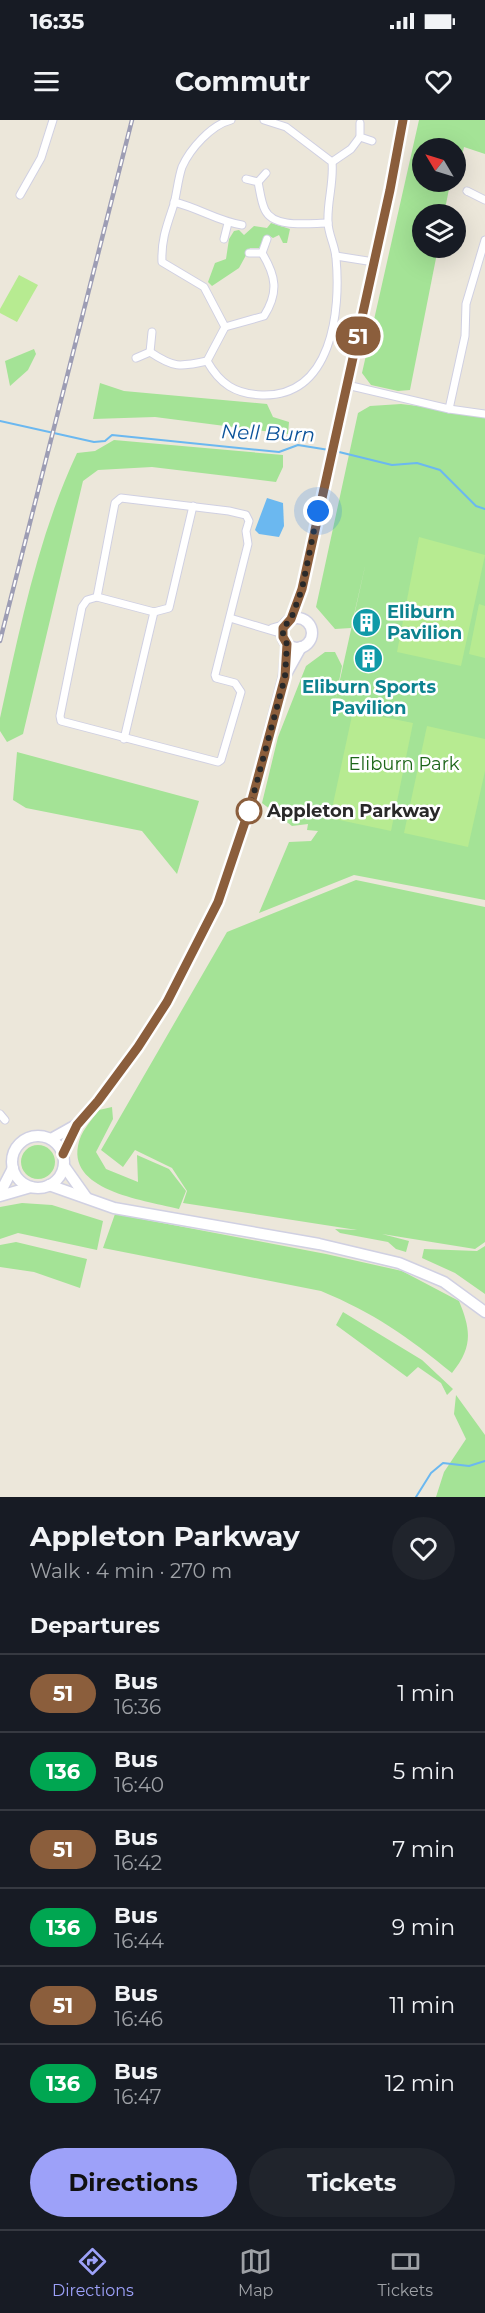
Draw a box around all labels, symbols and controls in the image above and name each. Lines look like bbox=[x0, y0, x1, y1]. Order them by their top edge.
text: 16:35 bbox=[30, 8, 84, 35]
icon: menu bbox=[30, 65, 63, 98]
text: Commutr bbox=[175, 65, 310, 98]
icon: heart bbox=[422, 65, 455, 98]
north arrow bbox=[412, 138, 466, 192]
map controls bbox=[412, 138, 466, 258]
button: layers bbox=[412, 204, 466, 258]
line badge: 51 bbox=[331, 316, 385, 356]
text: 51 bbox=[348, 324, 368, 349]
water label: Nell Burn bbox=[220, 419, 316, 447]
your location bbox=[303, 496, 333, 526]
place label: Eliburn Pavilion bbox=[387, 601, 462, 644]
building icon: Eliburn Pavilion bbox=[350, 606, 382, 638]
building icon: Eliburn Sports Pavilion bbox=[353, 642, 385, 674]
place label: Eliburn Sports Pavilion bbox=[302, 676, 436, 719]
park label: Eliburn Park bbox=[348, 753, 460, 775]
marker: Appleton Parkway bbox=[236, 798, 262, 824]
place label: Appleton Parkway bbox=[266, 800, 441, 822]
button: heart bbox=[392, 1517, 455, 1580]
text: Appleton Parkway bbox=[30, 1519, 300, 1553]
text: Walk · 4 min · 270 m bbox=[30, 1559, 232, 1583]
text: Departures bbox=[30, 1612, 160, 1639]
text: Bus bbox=[114, 1668, 158, 1695]
text: 1 min bbox=[397, 1680, 455, 1707]
text: 51 bbox=[53, 1681, 73, 1706]
text: 16:36 bbox=[114, 1695, 161, 1719]
text: Bus bbox=[114, 1746, 158, 1773]
text: 5 min bbox=[393, 1758, 455, 1785]
text: 136 bbox=[46, 1759, 80, 1784]
text: 16:40 bbox=[114, 1773, 164, 1797]
text: Bus bbox=[114, 1824, 158, 1851]
text: 7 min bbox=[392, 1836, 455, 1863]
text: 51 bbox=[53, 1837, 73, 1862]
text: 16:42 bbox=[114, 1851, 162, 1875]
text: Bus bbox=[114, 1902, 158, 1929]
text: 9 min bbox=[392, 1914, 455, 1941]
text: 136 bbox=[46, 1915, 80, 1940]
text: 16:44 bbox=[114, 1929, 164, 1953]
text: Bus bbox=[114, 1980, 158, 2007]
text: 11 min bbox=[389, 1992, 455, 2019]
text: 51 bbox=[53, 1993, 73, 2018]
text: 16:46 bbox=[114, 2007, 163, 2031]
text: Bus bbox=[114, 2058, 158, 2085]
text: 12 min bbox=[385, 2070, 455, 2097]
text: 136 bbox=[46, 2071, 80, 2096]
text: 16:47 bbox=[114, 2085, 162, 2109]
button: Directions bbox=[30, 2148, 237, 2217]
button: Tickets bbox=[249, 2148, 455, 2217]
tab: Directions bbox=[52, 2245, 134, 2300]
tab: Map bbox=[238, 2245, 273, 2300]
tab: Tickets bbox=[377, 2245, 433, 2300]

